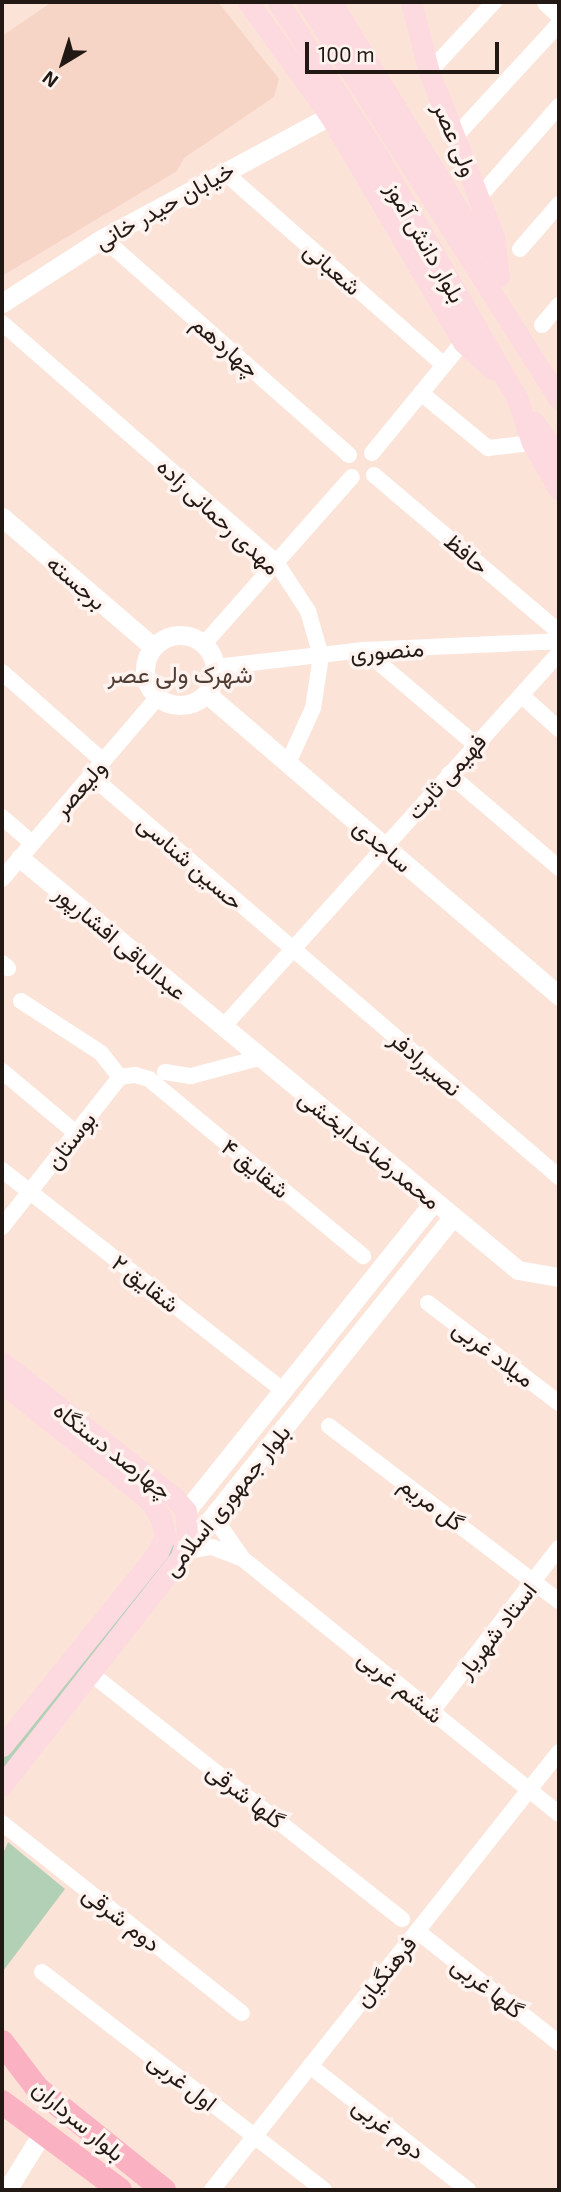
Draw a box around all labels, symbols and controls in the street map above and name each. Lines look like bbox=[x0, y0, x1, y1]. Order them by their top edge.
north arrow bbox=[28, 28, 98, 98]
scale bar bbox=[309, 28, 503, 72]
text: 100 m bbox=[318, 41, 375, 66]
text: N bbox=[37, 67, 62, 93]
street label: ولی عصر bbox=[428, 98, 484, 180]
street label: خیابان حیدر خانی bbox=[89, 155, 239, 255]
street label: بلوار دانش آموز bbox=[380, 177, 472, 307]
street label: شعبانی bbox=[299, 236, 367, 300]
street label: چهاردهم bbox=[187, 309, 265, 383]
street label: مهدی رحمانی زاده bbox=[152, 452, 286, 580]
street label: حافظ bbox=[439, 527, 495, 579]
street label: برجسته bbox=[42, 549, 112, 615]
street label: منصوری bbox=[349, 634, 425, 666]
district label: شهرک ولی عصر bbox=[107, 660, 253, 688]
street label: فهیمی ثابت bbox=[400, 727, 492, 825]
street label: ولیعصر bbox=[47, 754, 111, 822]
street label: حسین شناسی bbox=[133, 809, 249, 915]
street label: ساجدی bbox=[348, 812, 418, 878]
street label: عبدالباقی افشارپور bbox=[49, 879, 193, 1005]
street label: نصیررادفر bbox=[384, 1024, 468, 1102]
street label: محمدرضاخدابخشی bbox=[294, 1083, 446, 1215]
street label: بوستان bbox=[39, 1106, 101, 1174]
street label: شقایق ۴ bbox=[217, 1132, 295, 1204]
street label: شقایق ۲ bbox=[107, 1248, 185, 1318]
street label: میلاد غربی bbox=[448, 1313, 540, 1393]
street label: چهارصد دستگاه bbox=[49, 1395, 177, 1505]
street label: بلوار جمهوری اسلامی bbox=[156, 1419, 296, 1581]
street label: گل مریم bbox=[394, 1470, 470, 1536]
street label: استاد شهریار bbox=[450, 1577, 542, 1683]
street label: ششم غربی bbox=[353, 1643, 449, 1729]
street label: گلها شرقی bbox=[202, 1756, 290, 1834]
street label: دوم شرقی bbox=[78, 1879, 166, 1957]
street label: فرهنگیان bbox=[348, 1930, 422, 2012]
street label: گلها غربی bbox=[446, 1950, 530, 2024]
street label: اول غربی bbox=[143, 2046, 223, 2116]
street label: بلوار سرداران bbox=[27, 2074, 131, 2166]
street label: دوم غربی bbox=[347, 2091, 431, 2165]

